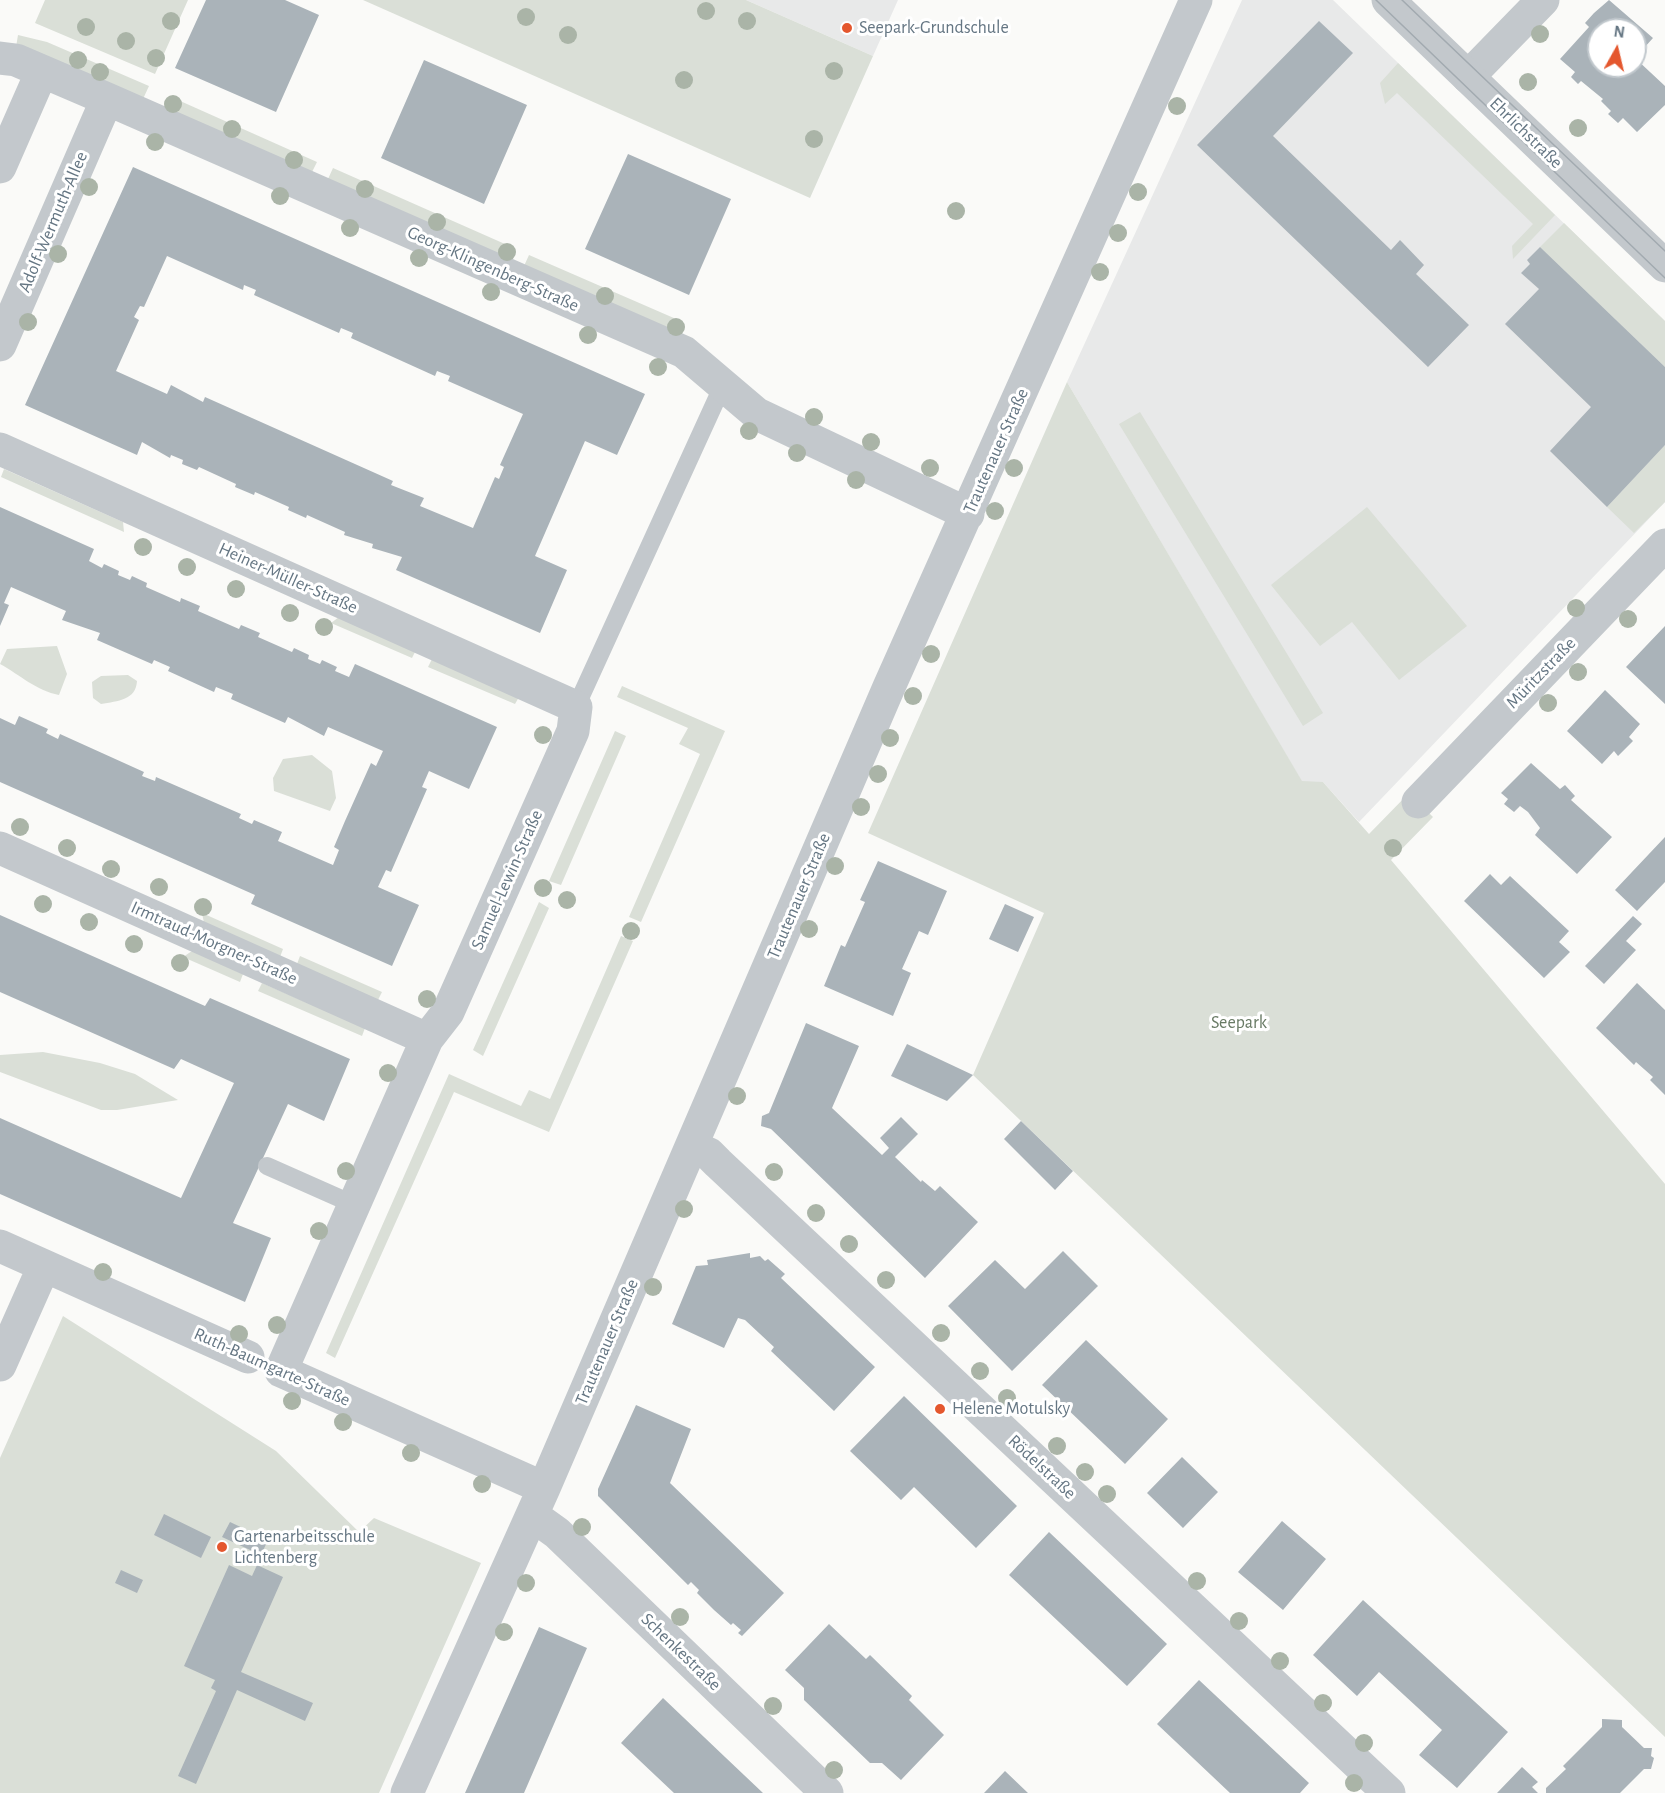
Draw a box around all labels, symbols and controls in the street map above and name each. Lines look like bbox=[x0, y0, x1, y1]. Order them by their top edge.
place label: Seepark-Grundschule bbox=[859, 17, 1009, 39]
north arrow bbox=[1587, 18, 1647, 78]
marker: Seepark-Grundschule bbox=[840, 21, 854, 35]
text: N bbox=[1613, 23, 1626, 41]
street label: Ehrlichstraße bbox=[1485, 93, 1567, 173]
street label: Adolf-Wermuth-Allee bbox=[14, 148, 92, 296]
street label: Georg-Klingenberg-Straße bbox=[404, 221, 582, 317]
street label: Trautenauer Straße bbox=[959, 385, 1033, 517]
street label: Heiner-Müller-Straße bbox=[215, 538, 361, 618]
street label: Müritzstraße bbox=[1502, 633, 1580, 713]
street label: Samuel-Lewin-Straße bbox=[466, 807, 548, 953]
street label: Trautenauer Straße bbox=[763, 830, 835, 962]
street label: Irmtraud-Morgner-Straße bbox=[127, 897, 301, 989]
park label: Seepark bbox=[1211, 1012, 1267, 1034]
street label: Trautenauer Straße bbox=[571, 1276, 643, 1408]
street label: Ruth-Baumgarte-Straße bbox=[191, 1323, 353, 1411]
place label: Helene Motulsky bbox=[952, 1398, 1070, 1420]
marker: Helene Motulsky bbox=[933, 1402, 947, 1416]
street label: Rödelstraße bbox=[1004, 1430, 1080, 1504]
place label: Gartenarbeitsschule Lichtenberg bbox=[234, 1526, 375, 1568]
marker: Gartenarbeitsschule Lichtenberg bbox=[215, 1540, 229, 1554]
street label: Schenkestraße bbox=[637, 1609, 725, 1695]

